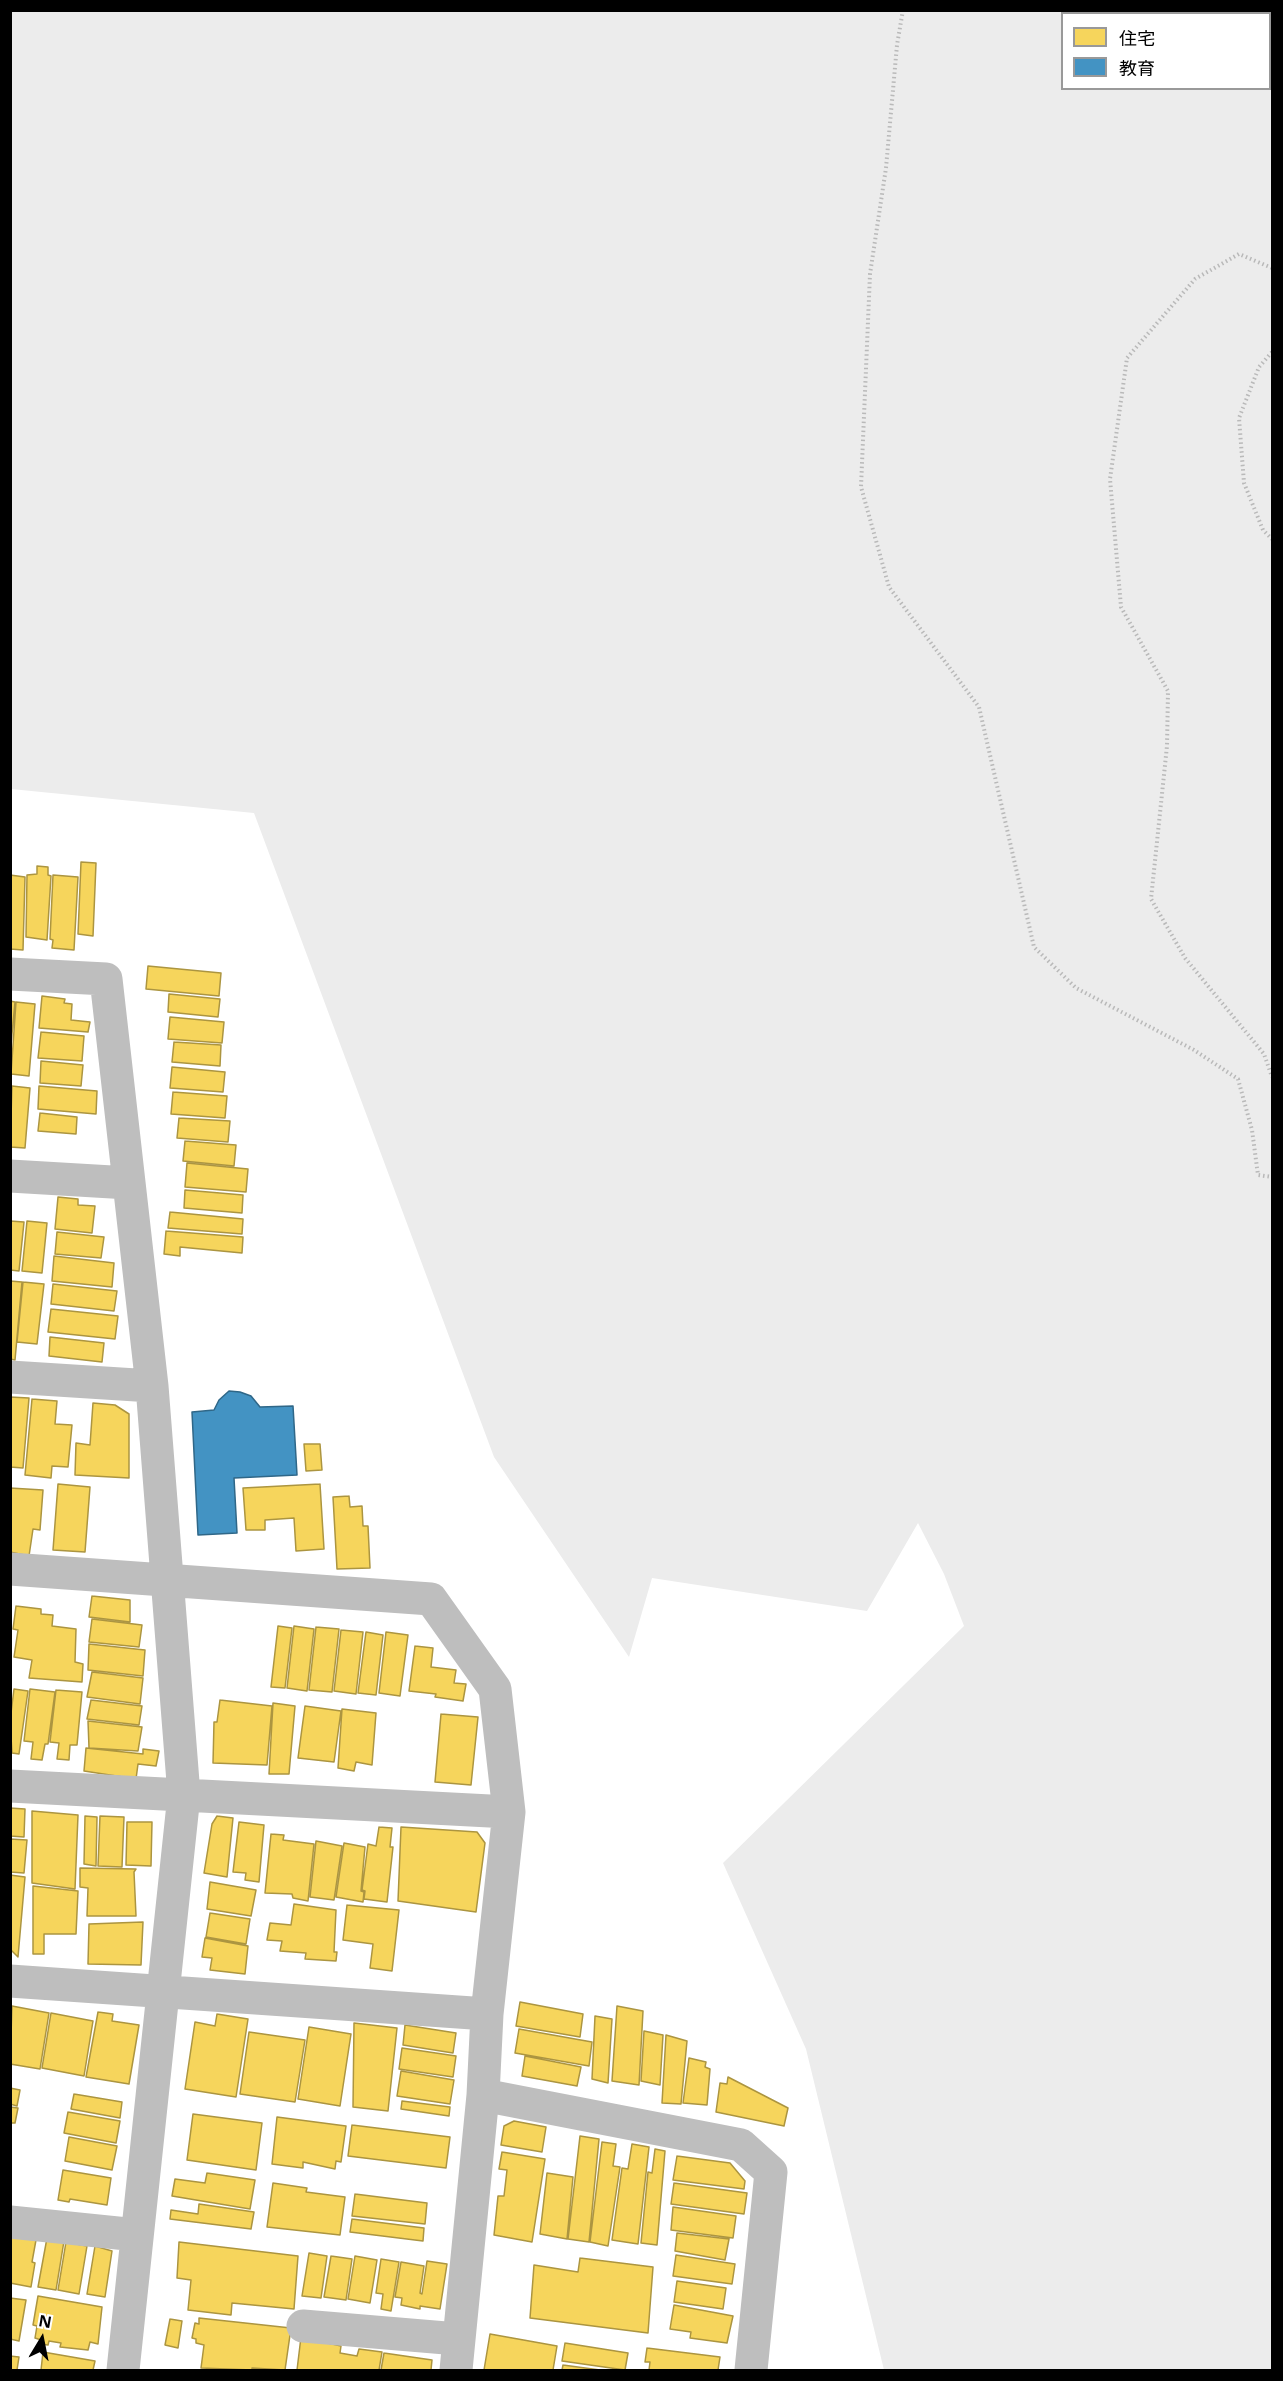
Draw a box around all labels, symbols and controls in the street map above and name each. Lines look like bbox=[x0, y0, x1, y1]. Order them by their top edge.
legend bbox=[1061, 12, 1271, 90]
text: 住宅 bbox=[1119, 26, 1155, 50]
text: 教育 bbox=[1119, 56, 1155, 80]
north arrow bbox=[12, 2309, 72, 2369]
text: N bbox=[37, 2309, 53, 2333]

